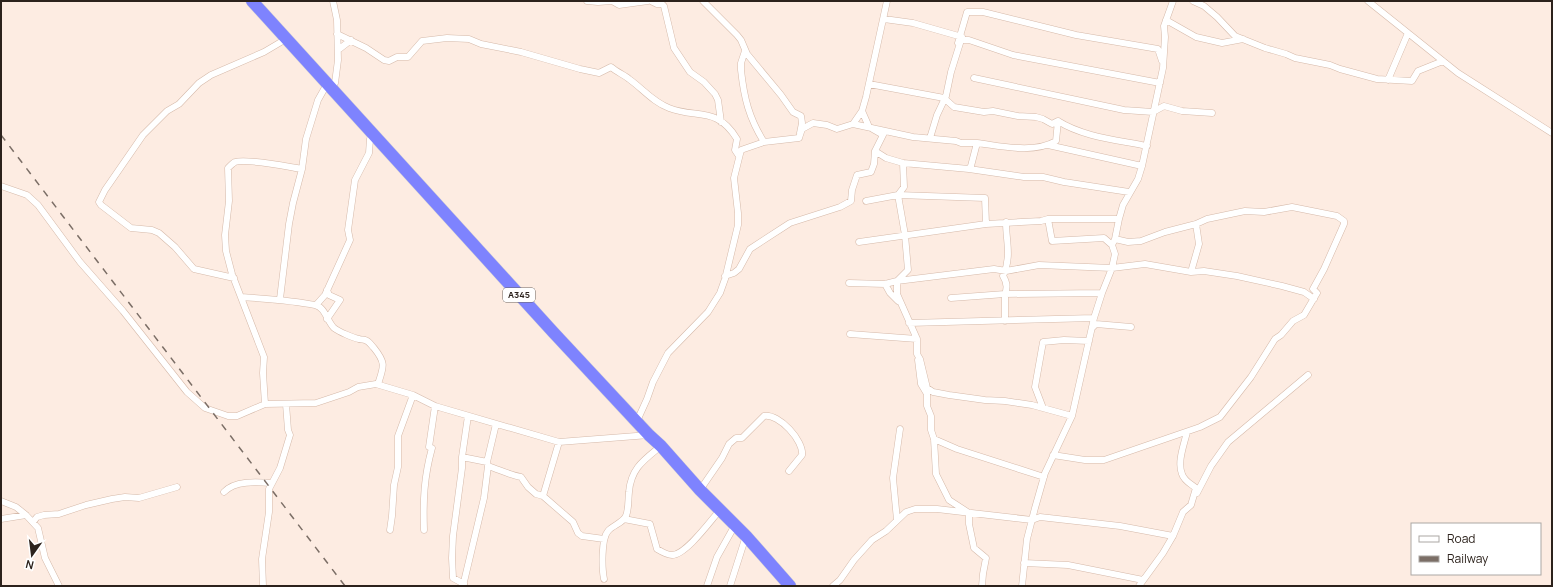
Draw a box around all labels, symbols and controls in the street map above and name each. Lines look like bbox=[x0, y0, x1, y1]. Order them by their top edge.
road number: A345 bbox=[503, 288, 535, 302]
legend bbox=[1411, 523, 1541, 575]
text: Road bbox=[1447, 530, 1475, 547]
north arrow bbox=[12, 535, 52, 575]
text: Railway bbox=[1447, 550, 1489, 567]
text: N bbox=[24, 557, 35, 573]

